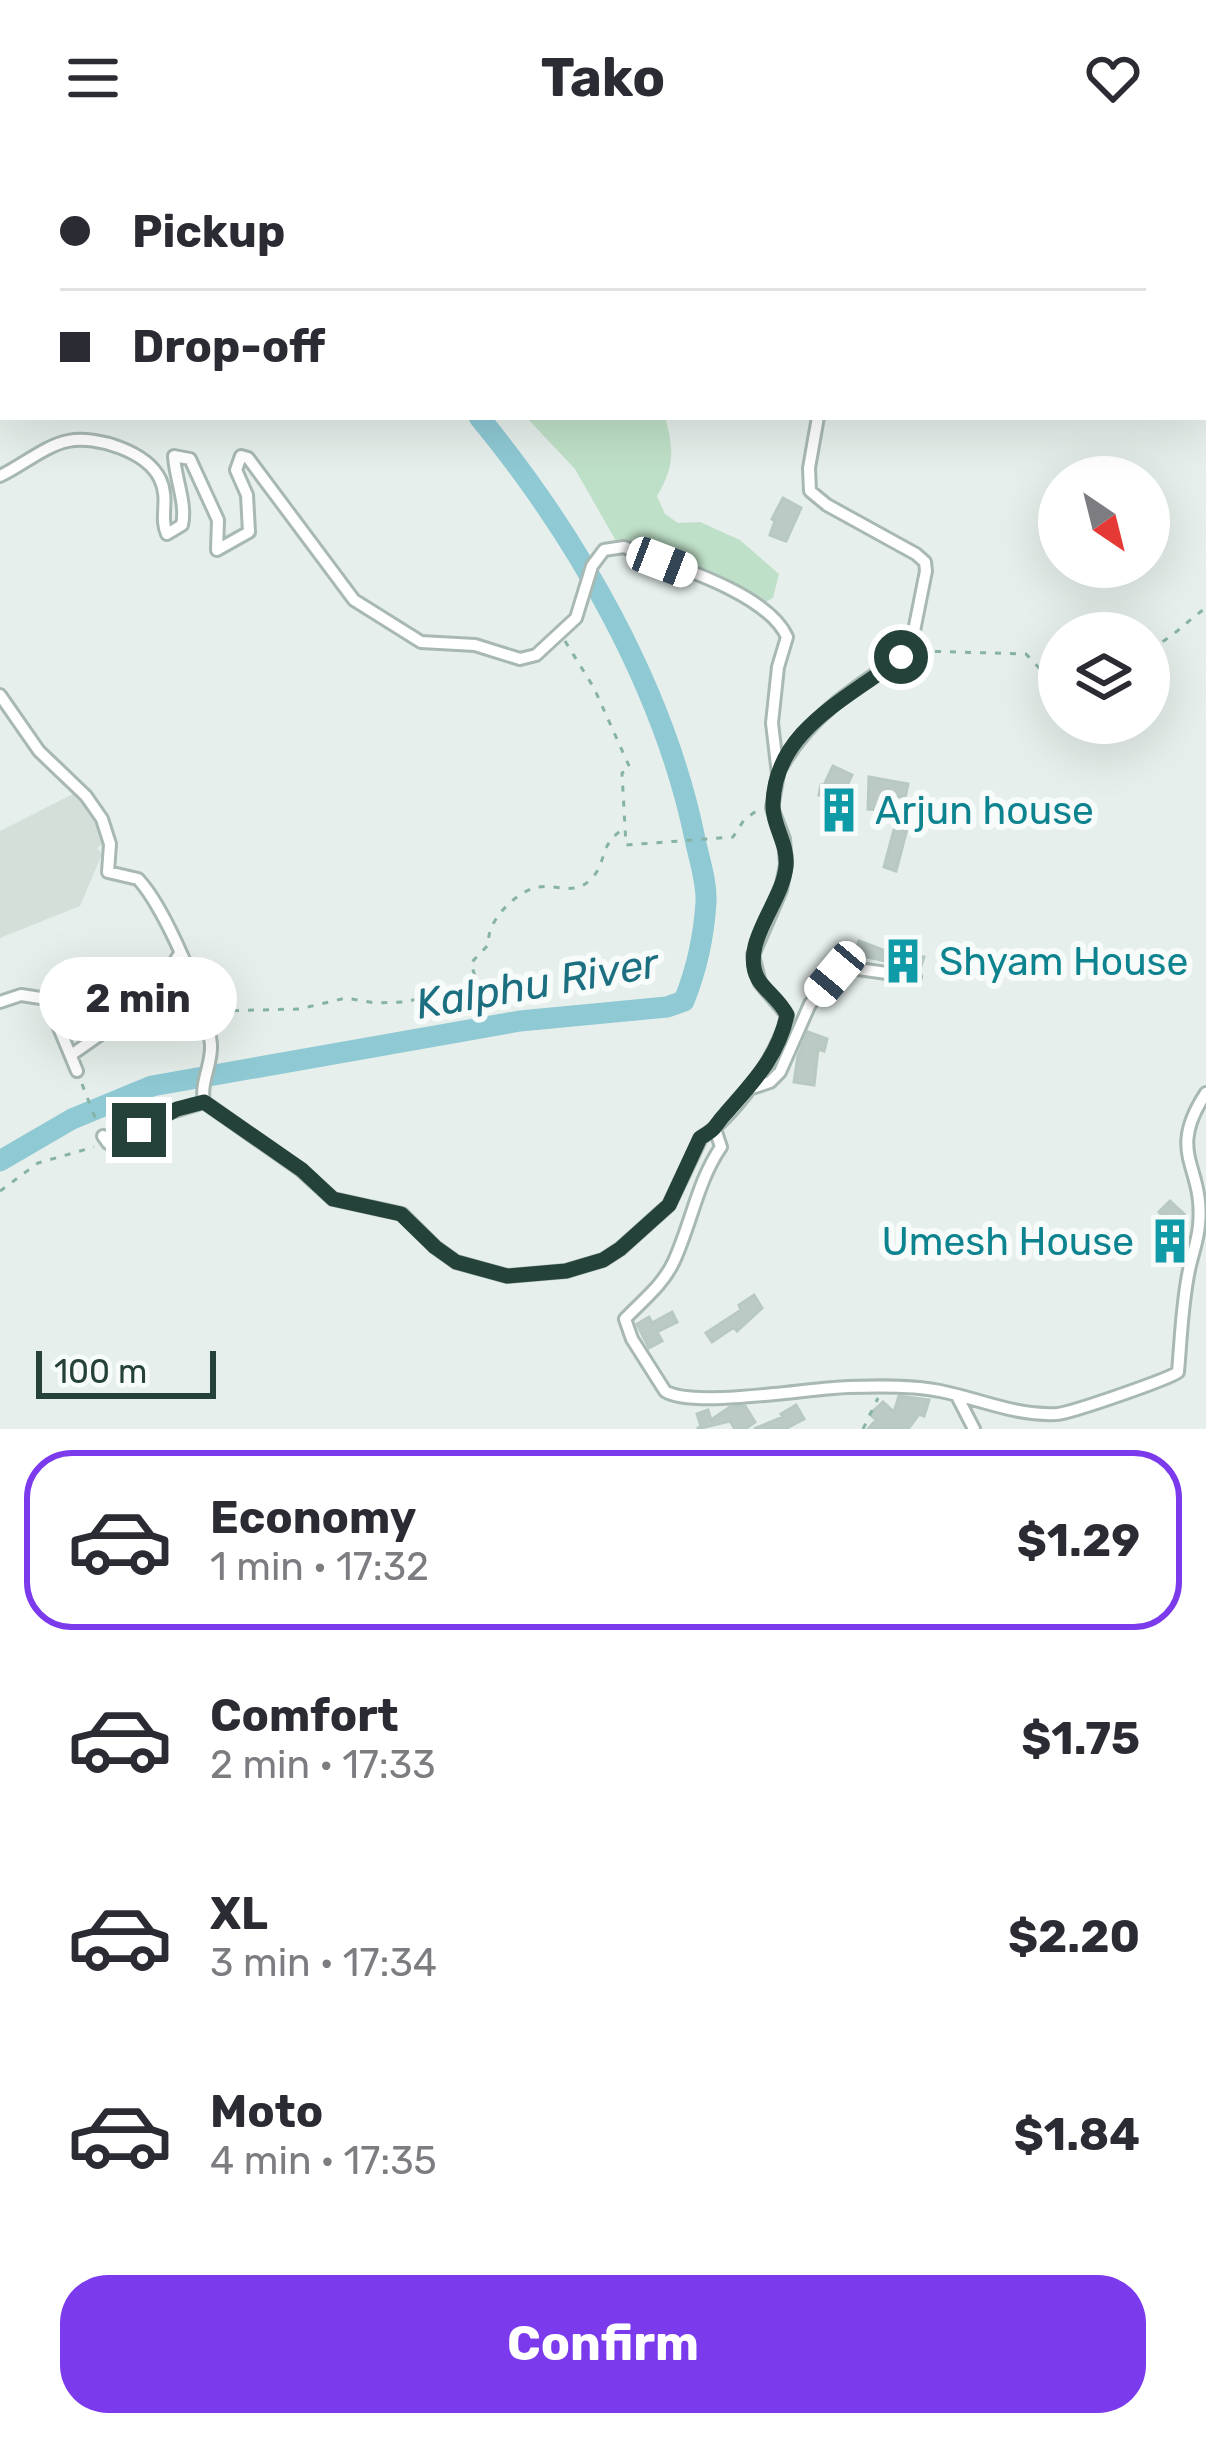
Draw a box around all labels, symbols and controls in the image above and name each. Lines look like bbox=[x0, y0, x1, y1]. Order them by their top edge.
icon: menu bbox=[60, 45, 126, 111]
icon: heart bbox=[1080, 45, 1146, 111]
text: Tako bbox=[541, 46, 665, 110]
text: Pickup bbox=[132, 205, 285, 258]
text: Drop-off bbox=[132, 320, 325, 373]
north arrow bbox=[1038, 456, 1170, 588]
map controls bbox=[1038, 456, 1170, 744]
car bbox=[622, 532, 702, 592]
button: layers bbox=[1038, 612, 1170, 744]
route start bbox=[874, 630, 928, 684]
building icon: Arjun house bbox=[814, 785, 864, 835]
place label: Arjun house bbox=[875, 788, 1094, 834]
car bbox=[798, 935, 872, 1013]
building icon: Shyam House bbox=[878, 936, 928, 986]
water label: Kalphu River bbox=[412, 938, 664, 1030]
place label: Shyam House bbox=[939, 939, 1188, 985]
callout: 2 min bbox=[40, 956, 238, 1040]
text: 2 min bbox=[85, 976, 191, 1022]
route end bbox=[112, 1103, 166, 1157]
building icon: Umesh House bbox=[1145, 1216, 1195, 1266]
place label: Umesh House bbox=[882, 1219, 1134, 1265]
scale bar bbox=[36, 1345, 216, 1398]
text: 100 m bbox=[54, 1352, 147, 1391]
icon: car bbox=[66, 1486, 174, 1594]
text: Economy bbox=[210, 1491, 416, 1544]
text: $1.29 bbox=[1017, 1514, 1140, 1567]
text: 1 min · 17:32 bbox=[210, 1544, 429, 1590]
icon: car bbox=[66, 1684, 174, 1792]
text: Comfort bbox=[210, 1689, 399, 1742]
text: $1.75 bbox=[1021, 1712, 1140, 1765]
text: 2 min · 17:33 bbox=[210, 1742, 436, 1788]
icon: car bbox=[66, 1882, 174, 1990]
text: XL bbox=[210, 1887, 268, 1940]
text: $2.20 bbox=[1008, 1910, 1140, 1963]
text: 3 min · 17:34 bbox=[210, 1940, 437, 1986]
icon: car bbox=[66, 2080, 174, 2188]
text: Moto bbox=[210, 2085, 323, 2138]
text: $1.84 bbox=[1014, 2108, 1140, 2161]
text: 4 min · 17:35 bbox=[210, 2138, 437, 2184]
button: Confirm bbox=[60, 2275, 1146, 2413]

